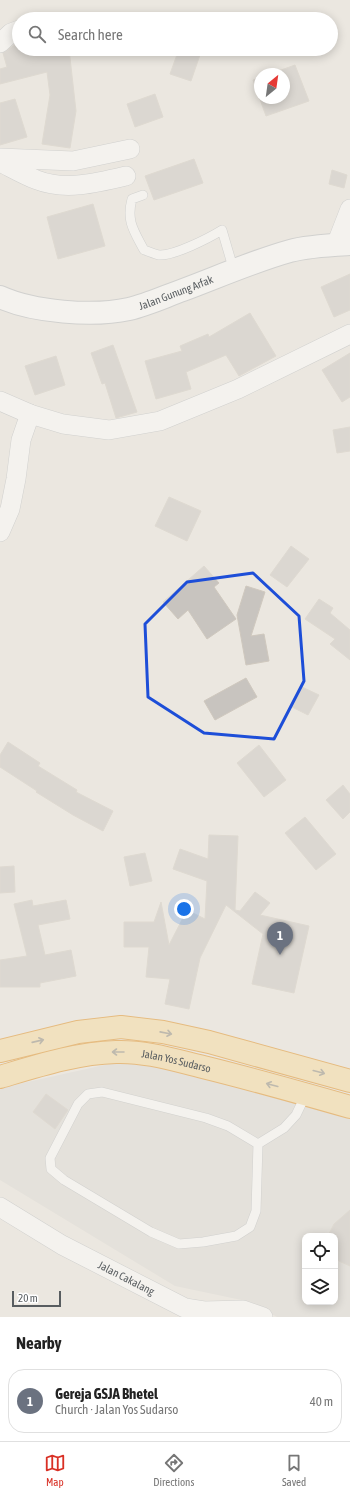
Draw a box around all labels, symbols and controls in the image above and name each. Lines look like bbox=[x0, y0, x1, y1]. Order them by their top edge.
search box bbox=[12, 12, 338, 56]
icon: search bbox=[26, 23, 48, 45]
text: Search here bbox=[58, 26, 123, 43]
north arrow bbox=[254, 68, 290, 104]
street label: Jalan Gunung Arfak bbox=[137, 273, 215, 312]
your location bbox=[174, 899, 194, 919]
pin: 1 bbox=[267, 922, 293, 955]
one-way arrow bbox=[159, 1029, 172, 1037]
one-way arrow bbox=[31, 1037, 44, 1045]
street label: Jalan Yos Sudarso bbox=[141, 1047, 212, 1075]
one-way arrow bbox=[112, 1048, 125, 1056]
one-way arrow bbox=[312, 1069, 325, 1076]
one-way arrow bbox=[266, 1081, 279, 1088]
map controls bbox=[302, 1233, 338, 1305]
button: locate bbox=[302, 1233, 338, 1269]
street label: Jalan Cakalang bbox=[96, 1259, 157, 1297]
button: layers bbox=[302, 1269, 338, 1305]
scale bar bbox=[12, 1289, 61, 1308]
text: 20 m bbox=[18, 1292, 38, 1304]
text: Nearby bbox=[16, 1333, 62, 1353]
text: Gereja GSJA Bhetel bbox=[55, 1385, 158, 1402]
text: 1 bbox=[27, 1394, 33, 1409]
text: 40 m bbox=[310, 1394, 333, 1409]
text: Church · Jalan Yos Sudarso bbox=[55, 1402, 178, 1417]
tab: Map bbox=[44, 1452, 66, 1488]
tab: Directions bbox=[153, 1452, 194, 1488]
tab: Saved bbox=[282, 1452, 306, 1488]

